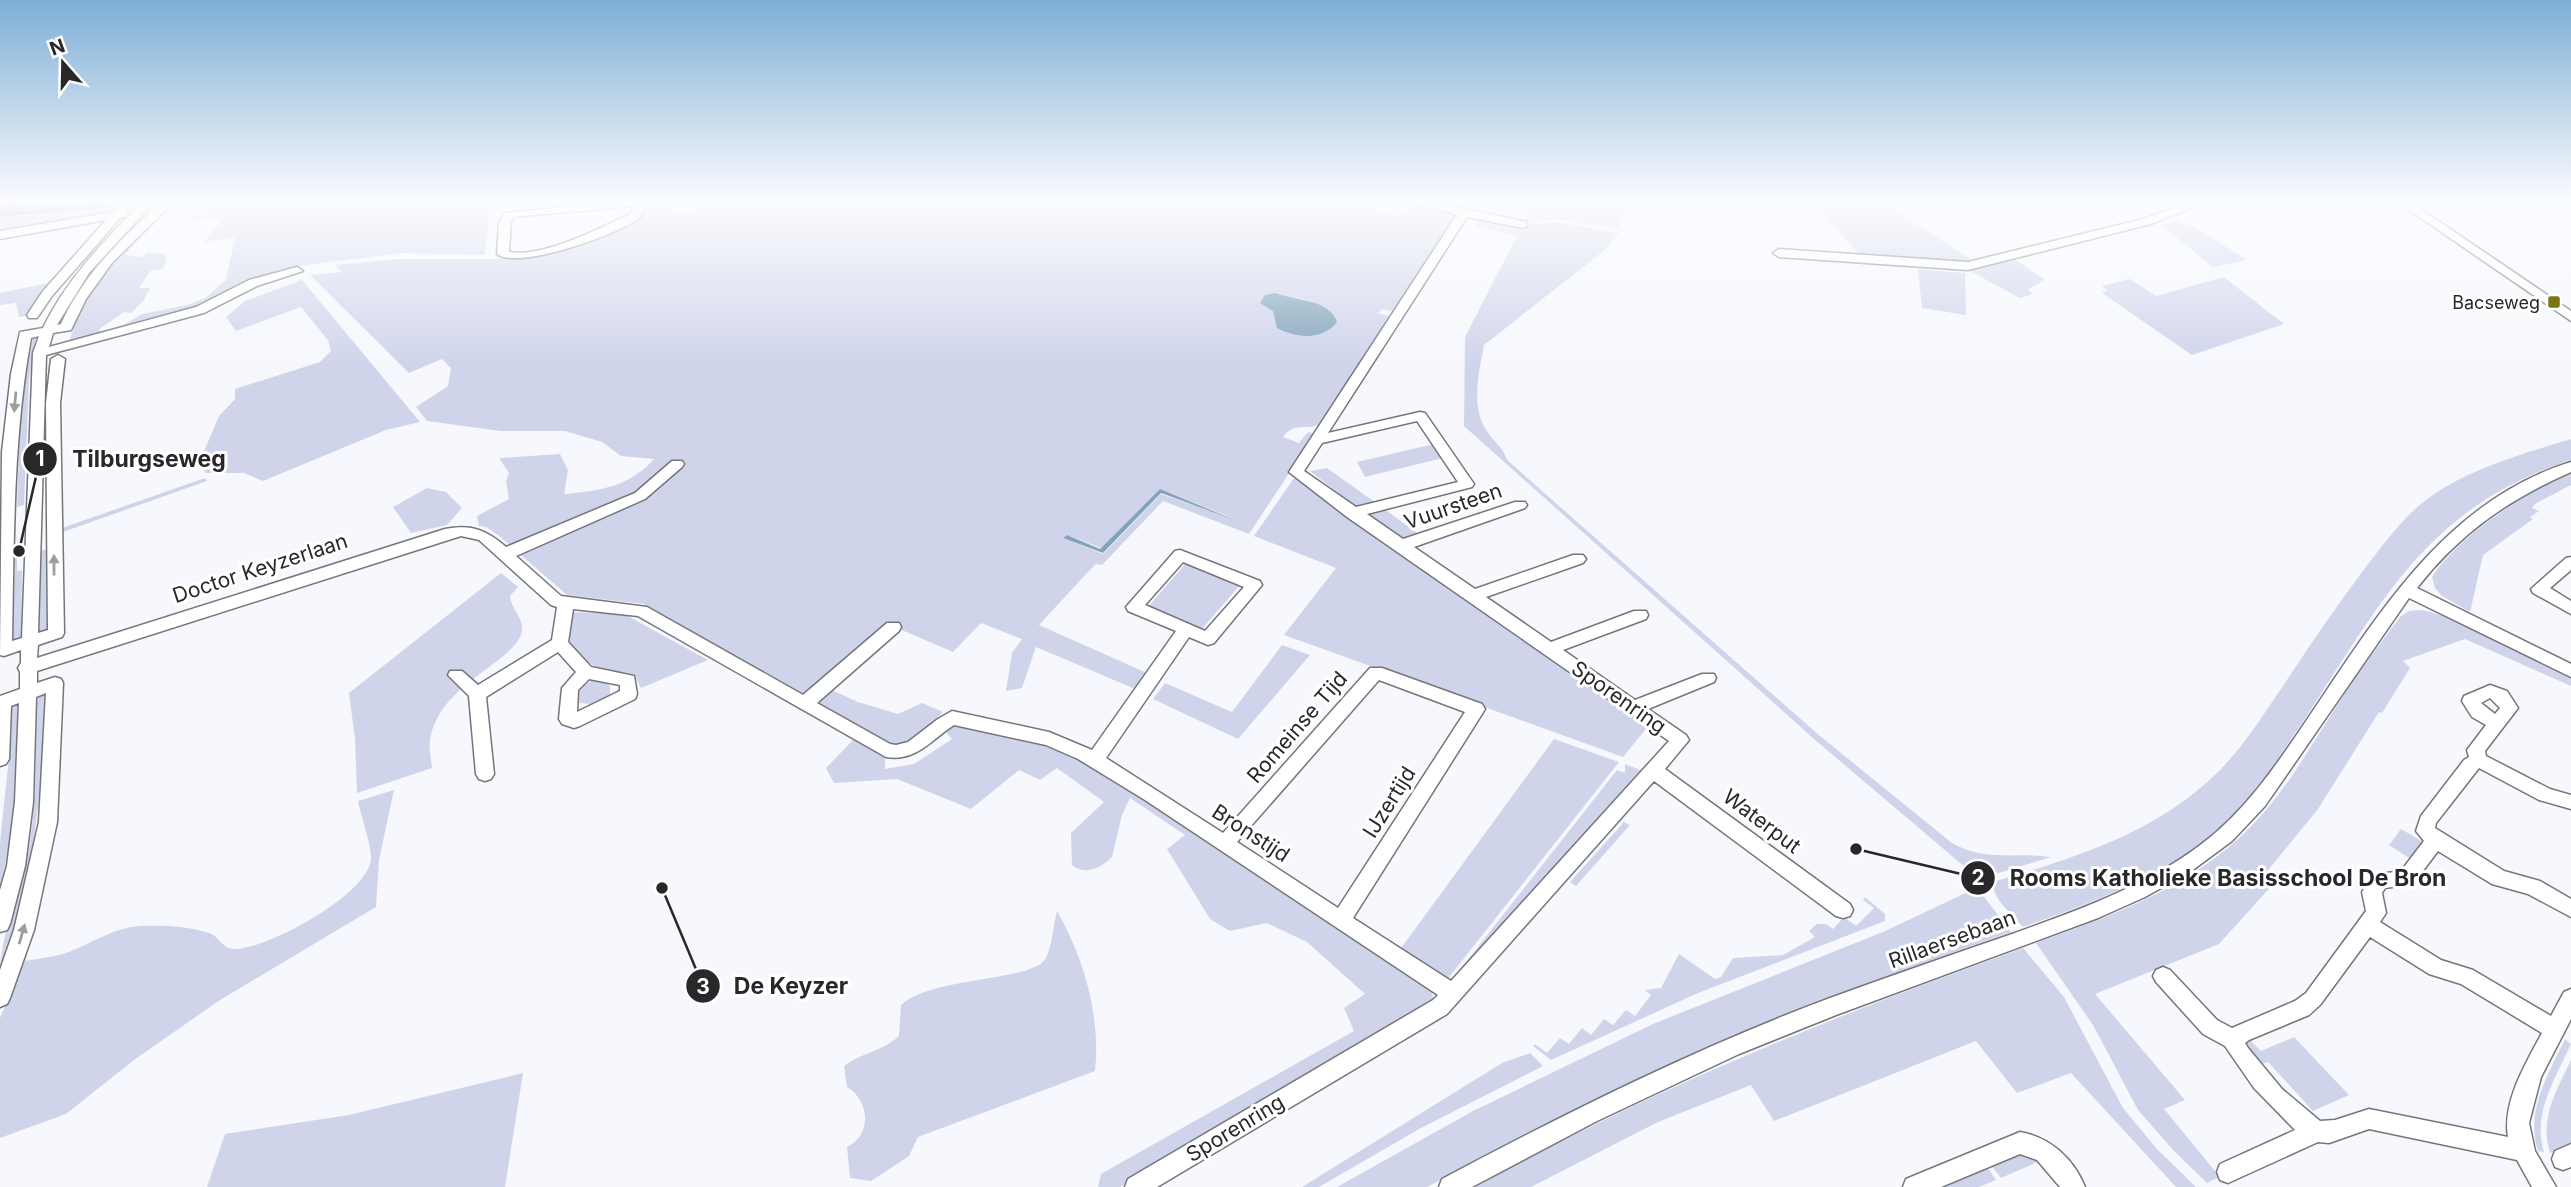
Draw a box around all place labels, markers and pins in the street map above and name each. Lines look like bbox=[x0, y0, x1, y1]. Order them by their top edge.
place label: Bacseweg bbox=[2452, 292, 2540, 313]
marker: Bacseweg bbox=[2546, 294, 2562, 310]
callout: Tilburgseweg bbox=[23, 437, 240, 481]
callout: Rooms Katholieke Basisschool De Bron bbox=[1961, 856, 2461, 900]
callout: De Keyzer bbox=[685, 964, 862, 1008]

